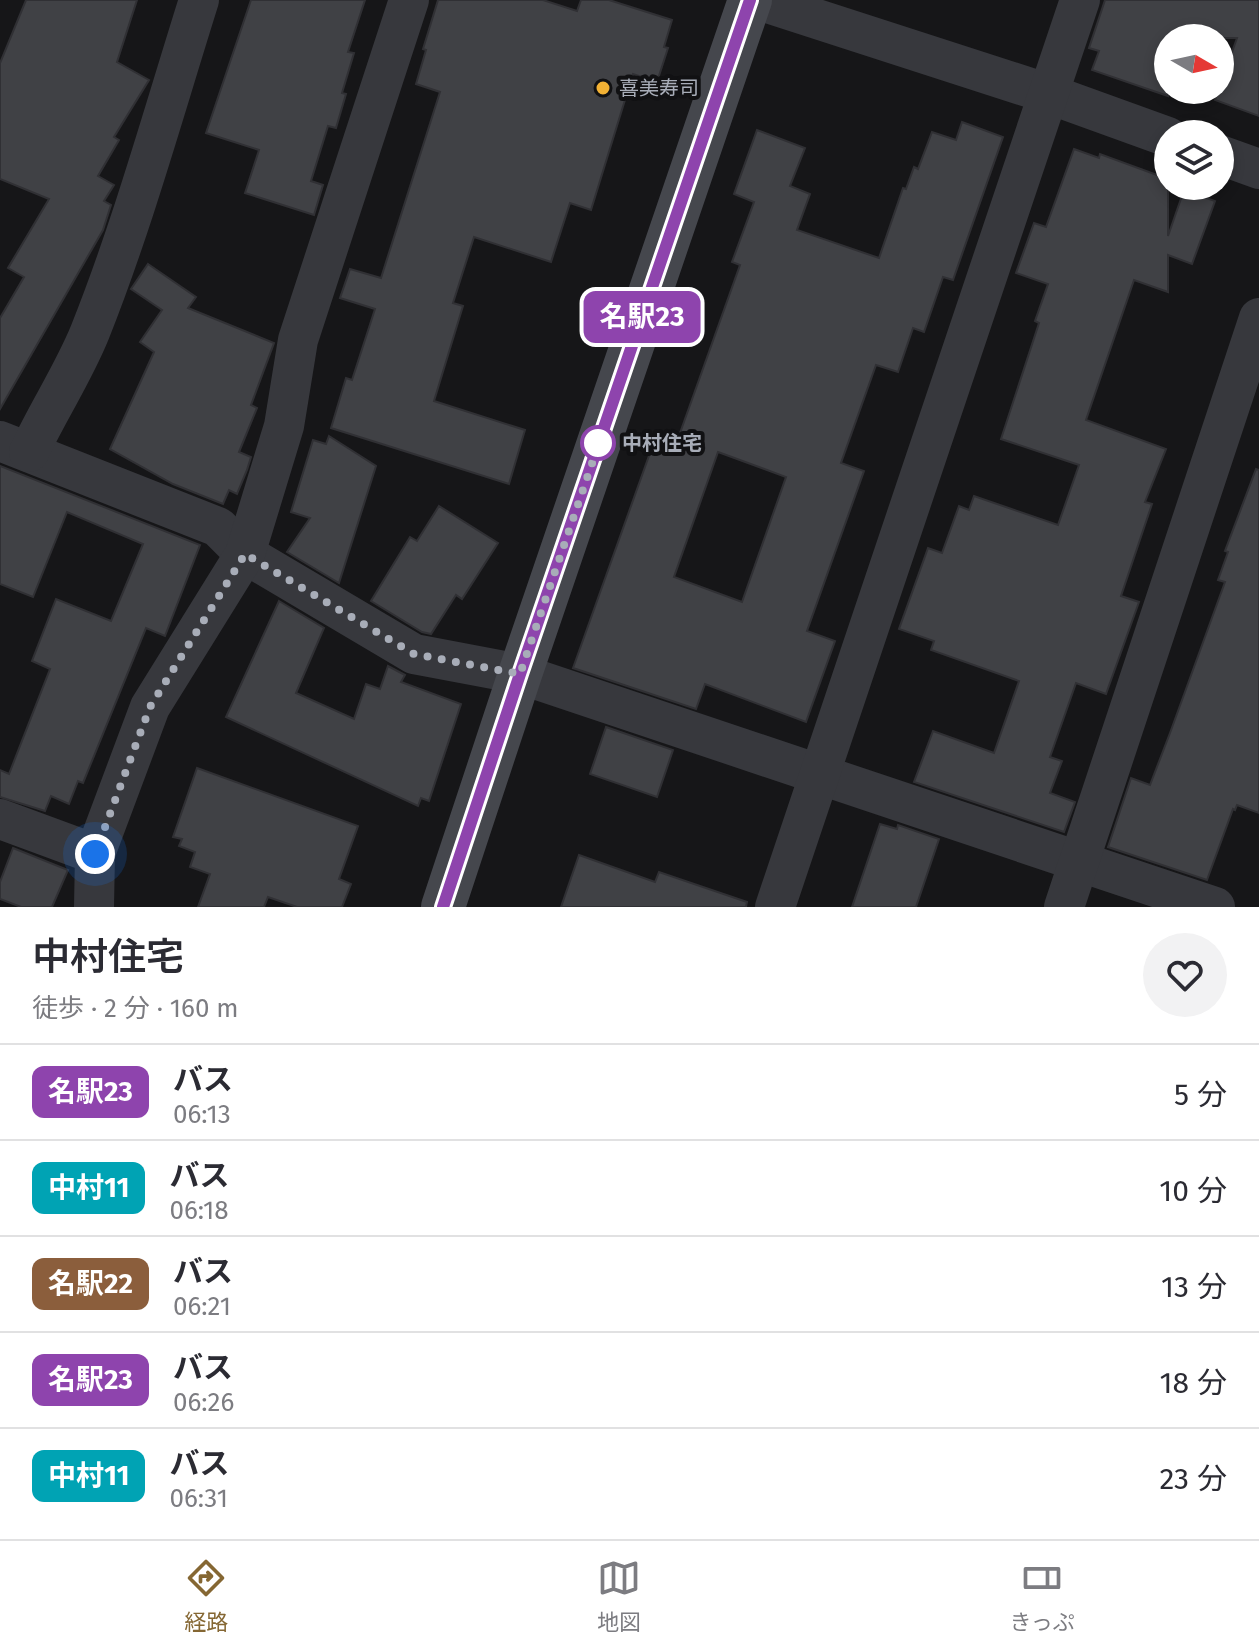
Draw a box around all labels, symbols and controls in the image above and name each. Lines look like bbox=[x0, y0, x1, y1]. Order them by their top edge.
north arrow bbox=[1154, 24, 1234, 104]
map controls bbox=[1154, 24, 1234, 200]
place label: 喜美寿司 bbox=[619, 76, 699, 100]
marker: 喜美寿司 bbox=[594, 79, 612, 97]
button: layers bbox=[1154, 120, 1234, 200]
line badge: 名駅23 bbox=[586, 291, 698, 343]
text: 名駅23 bbox=[600, 300, 684, 333]
marker: 中村住宅 bbox=[581, 426, 615, 460]
place label: 中村住宅 bbox=[622, 431, 702, 455]
your location bbox=[75, 834, 115, 874]
button: heart bbox=[1143, 933, 1227, 1017]
text: 中村住宅 bbox=[32, 934, 184, 980]
text: 徒歩 · 2 分 · 160 m bbox=[32, 993, 239, 1024]
text: バス bbox=[173, 1062, 233, 1098]
text: 名駅23 bbox=[48, 1075, 133, 1108]
text: 5 分 bbox=[1174, 1077, 1227, 1113]
text: 06:13 bbox=[173, 1099, 231, 1130]
text: バス bbox=[169, 1158, 229, 1194]
text: 中村11 bbox=[48, 1171, 129, 1204]
text: 10 分 bbox=[1159, 1173, 1227, 1209]
text: 06:18 bbox=[169, 1195, 229, 1226]
text: バス bbox=[173, 1254, 233, 1290]
text: 名駅22 bbox=[48, 1267, 133, 1300]
text: 13 分 bbox=[1161, 1269, 1227, 1305]
text: 06:21 bbox=[173, 1291, 231, 1322]
text: バス bbox=[173, 1350, 233, 1386]
text: 名駅23 bbox=[48, 1363, 133, 1396]
text: 18 分 bbox=[1160, 1365, 1227, 1401]
text: 06:26 bbox=[173, 1387, 234, 1418]
text: バス bbox=[169, 1446, 229, 1482]
text: 中村11 bbox=[48, 1459, 129, 1492]
text: 23 分 bbox=[1159, 1461, 1227, 1497]
text: 06:31 bbox=[169, 1483, 228, 1514]
tab: 経路 bbox=[184, 1556, 228, 1636]
tab: 地図 bbox=[597, 1556, 641, 1636]
tab: きっぷ bbox=[1010, 1556, 1075, 1636]

